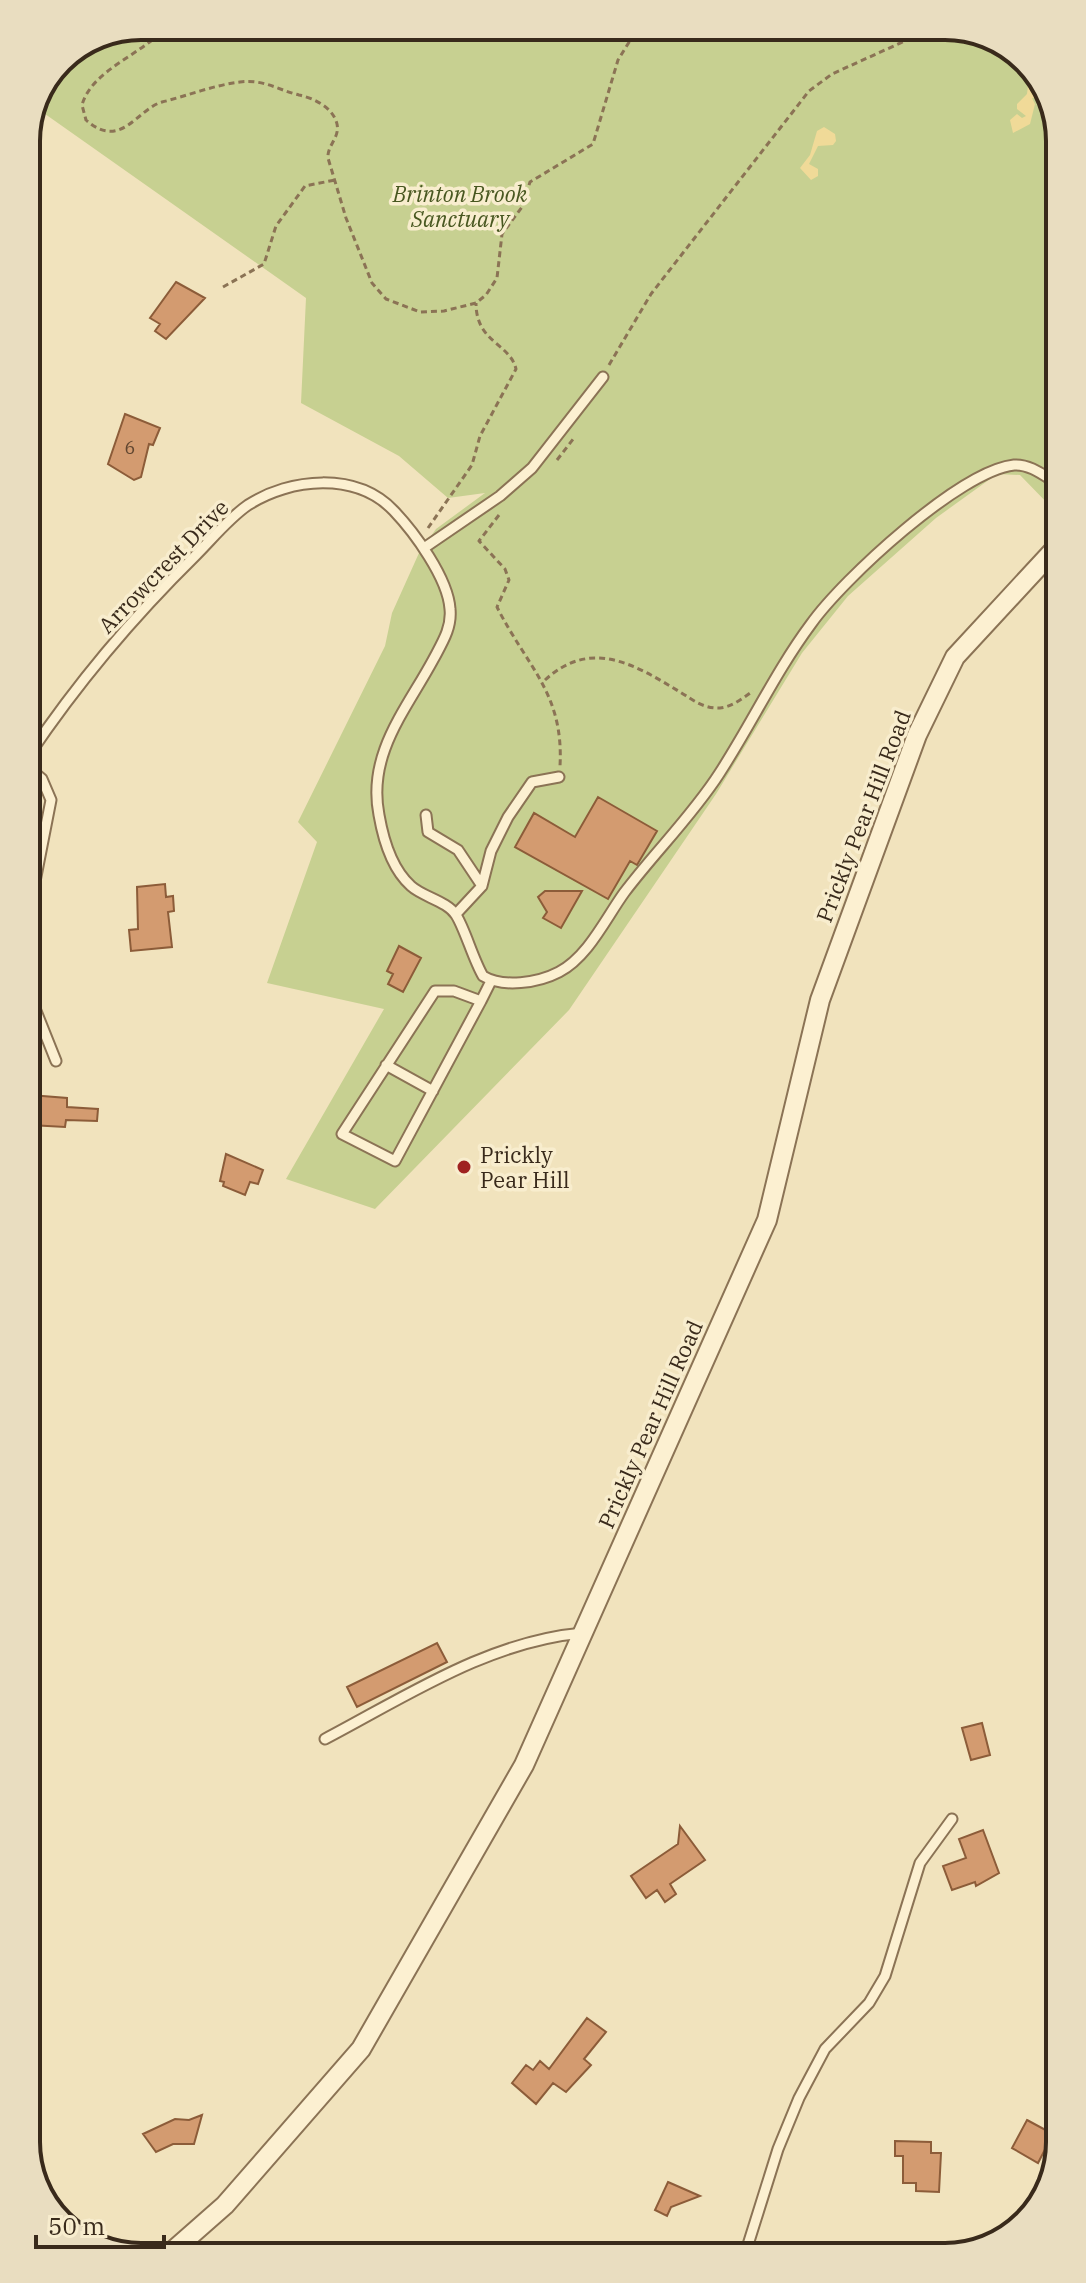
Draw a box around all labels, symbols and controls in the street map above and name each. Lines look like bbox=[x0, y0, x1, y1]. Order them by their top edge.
park label: Brinton Brook Sanctuary bbox=[392, 179, 528, 233]
house number: 6 bbox=[125, 436, 135, 459]
street label: Arrowcrest Drive bbox=[92, 493, 234, 639]
street label: Prickly Pear Hill Road bbox=[809, 706, 917, 926]
place label: Prickly Pear Hill bbox=[480, 1140, 570, 1194]
marker: Prickly Pear Hill bbox=[455, 1158, 473, 1176]
street label: Prickly Pear Hill Road bbox=[591, 1315, 709, 1533]
scale bar bbox=[36, 2199, 164, 2249]
text: 50 m bbox=[48, 2210, 105, 2242]

